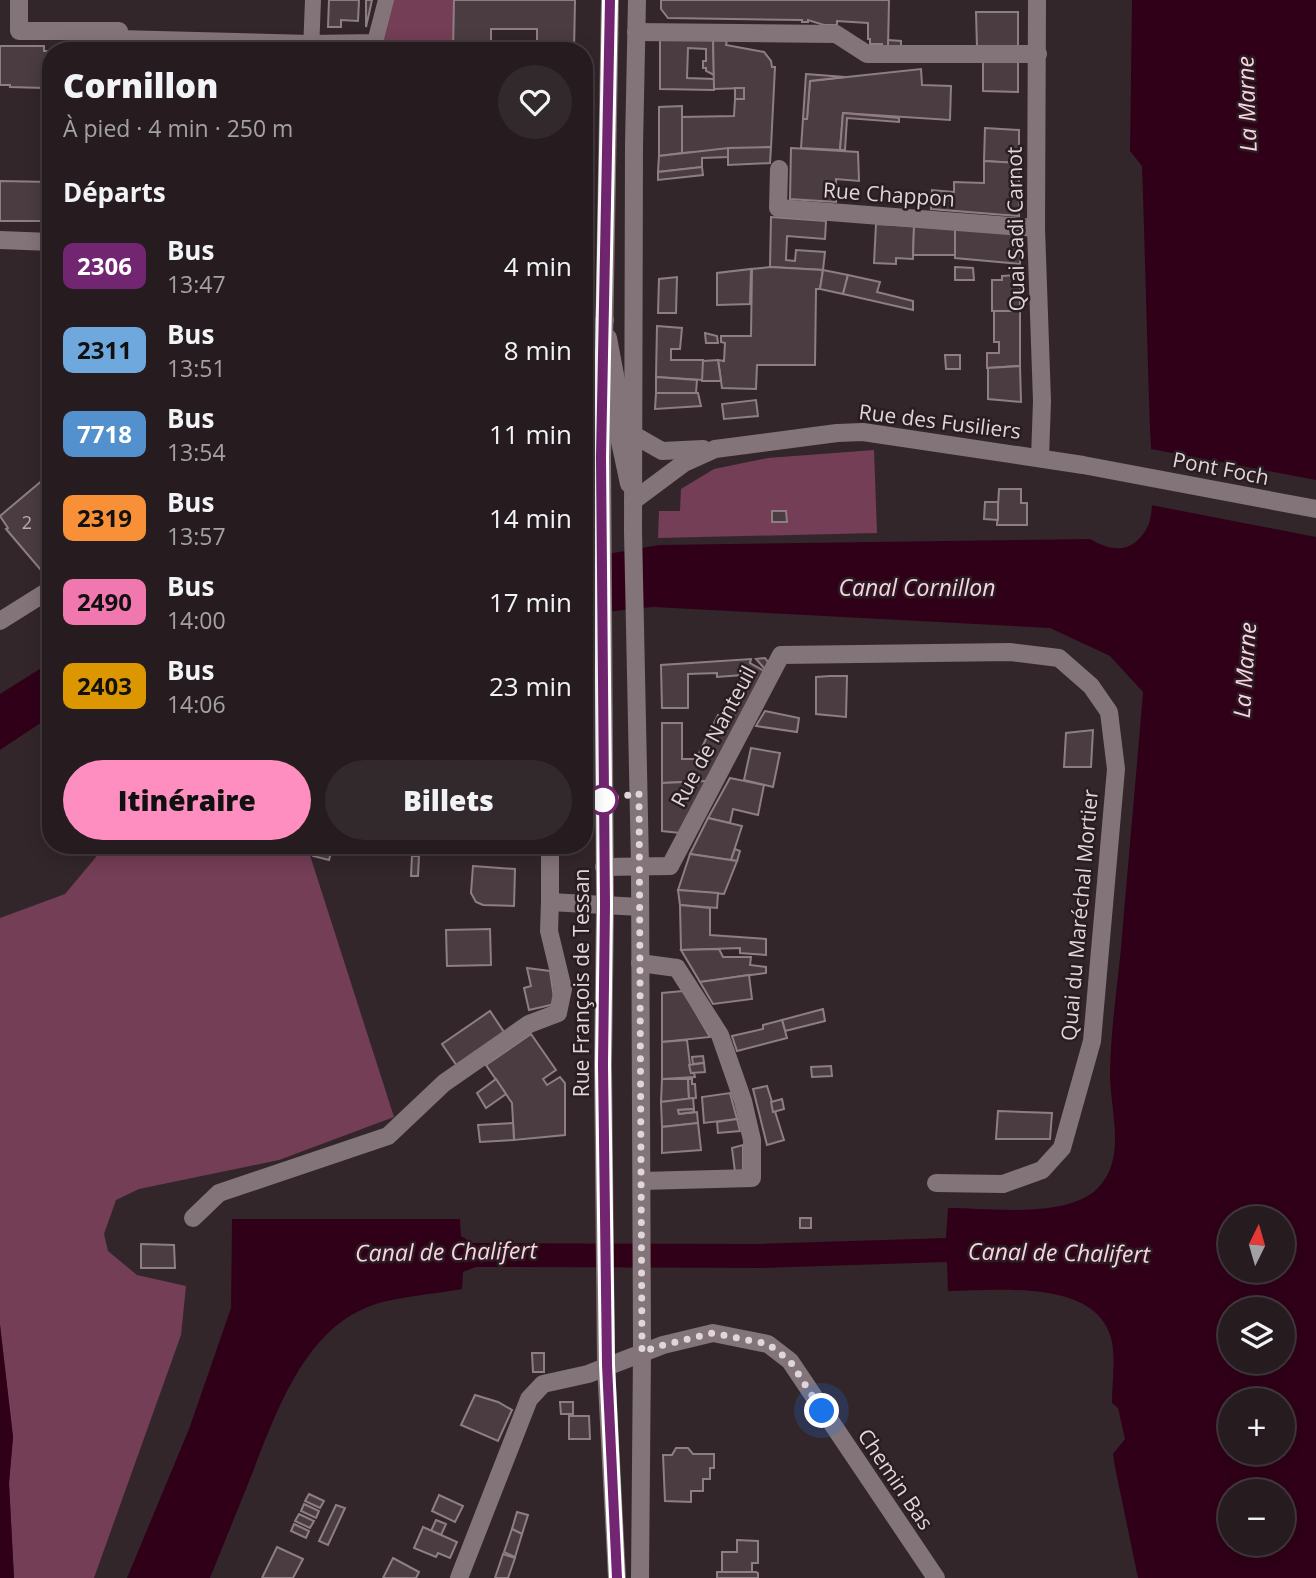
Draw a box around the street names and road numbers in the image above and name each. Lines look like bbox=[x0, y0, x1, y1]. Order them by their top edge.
street label: Quai Sadi Carnot bbox=[1000, 146, 1030, 312]
street label: Rue Chappon bbox=[822, 175, 956, 213]
street label: Rue des Fusiliers bbox=[857, 397, 1023, 445]
street label: Pont Foch bbox=[1170, 445, 1272, 491]
street label: Rue de Nanteuil bbox=[664, 660, 762, 812]
street label: Quai du Maréchal Mortier bbox=[1054, 788, 1104, 1042]
street label: Rue François de Tessan bbox=[567, 869, 595, 1097]
street label: Chemin Bas bbox=[852, 1423, 940, 1535]

